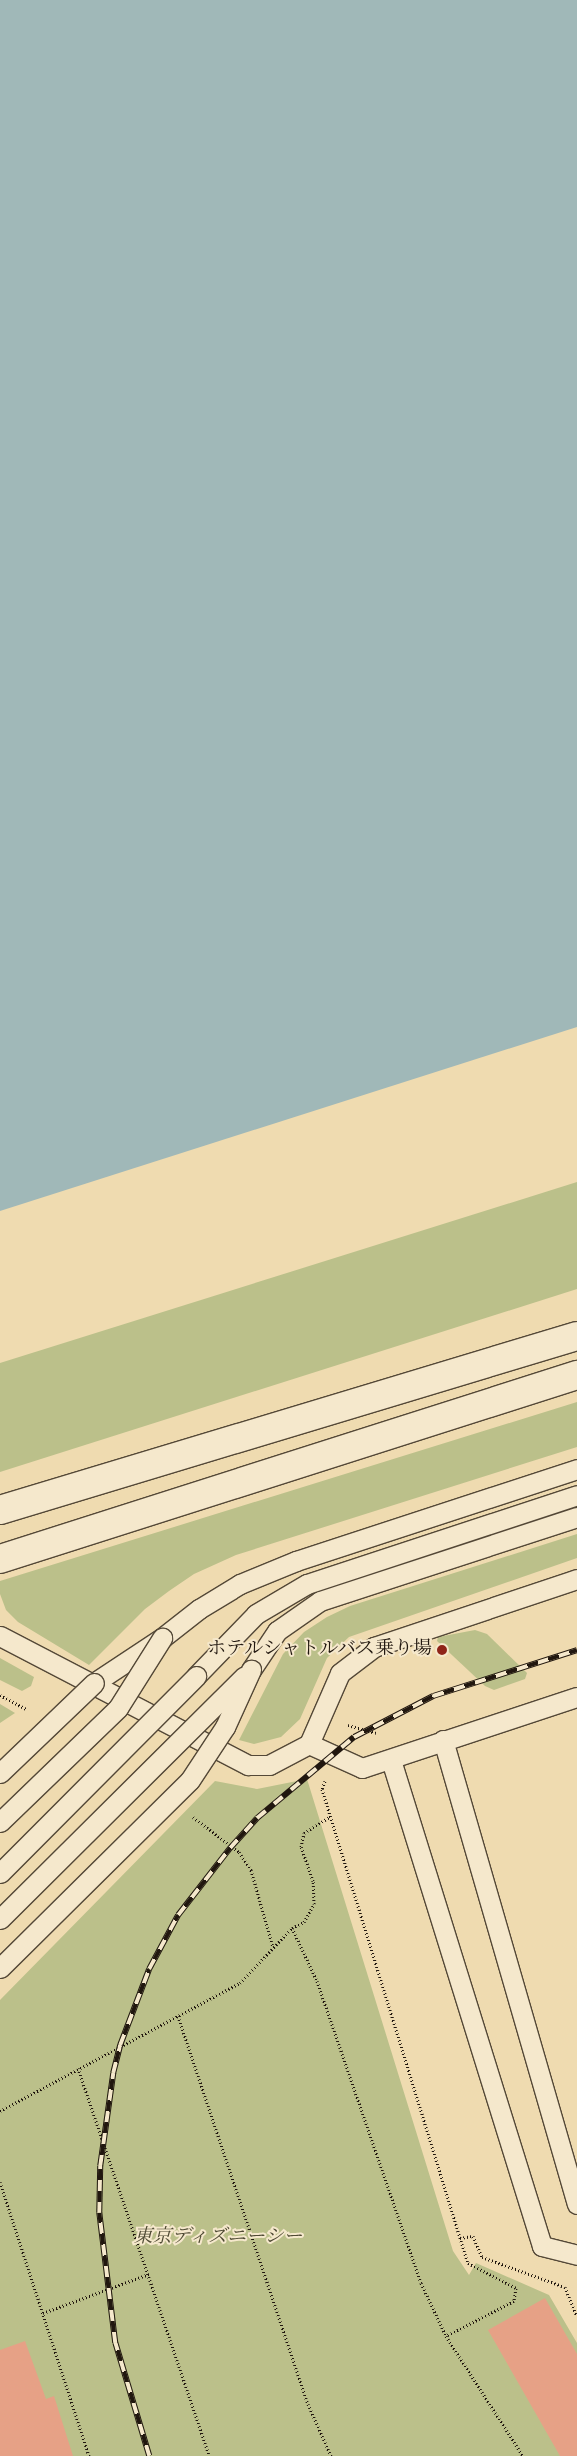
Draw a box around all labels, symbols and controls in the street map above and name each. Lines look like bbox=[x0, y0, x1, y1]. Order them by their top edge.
place label: ホテルシャトルバス乗り場 bbox=[204, 1639, 432, 1661]
marker: ホテルシャトルバス乗り場 bbox=[436, 1644, 448, 1656]
park label: 東京ディズニーシー bbox=[133, 2227, 303, 2249]

